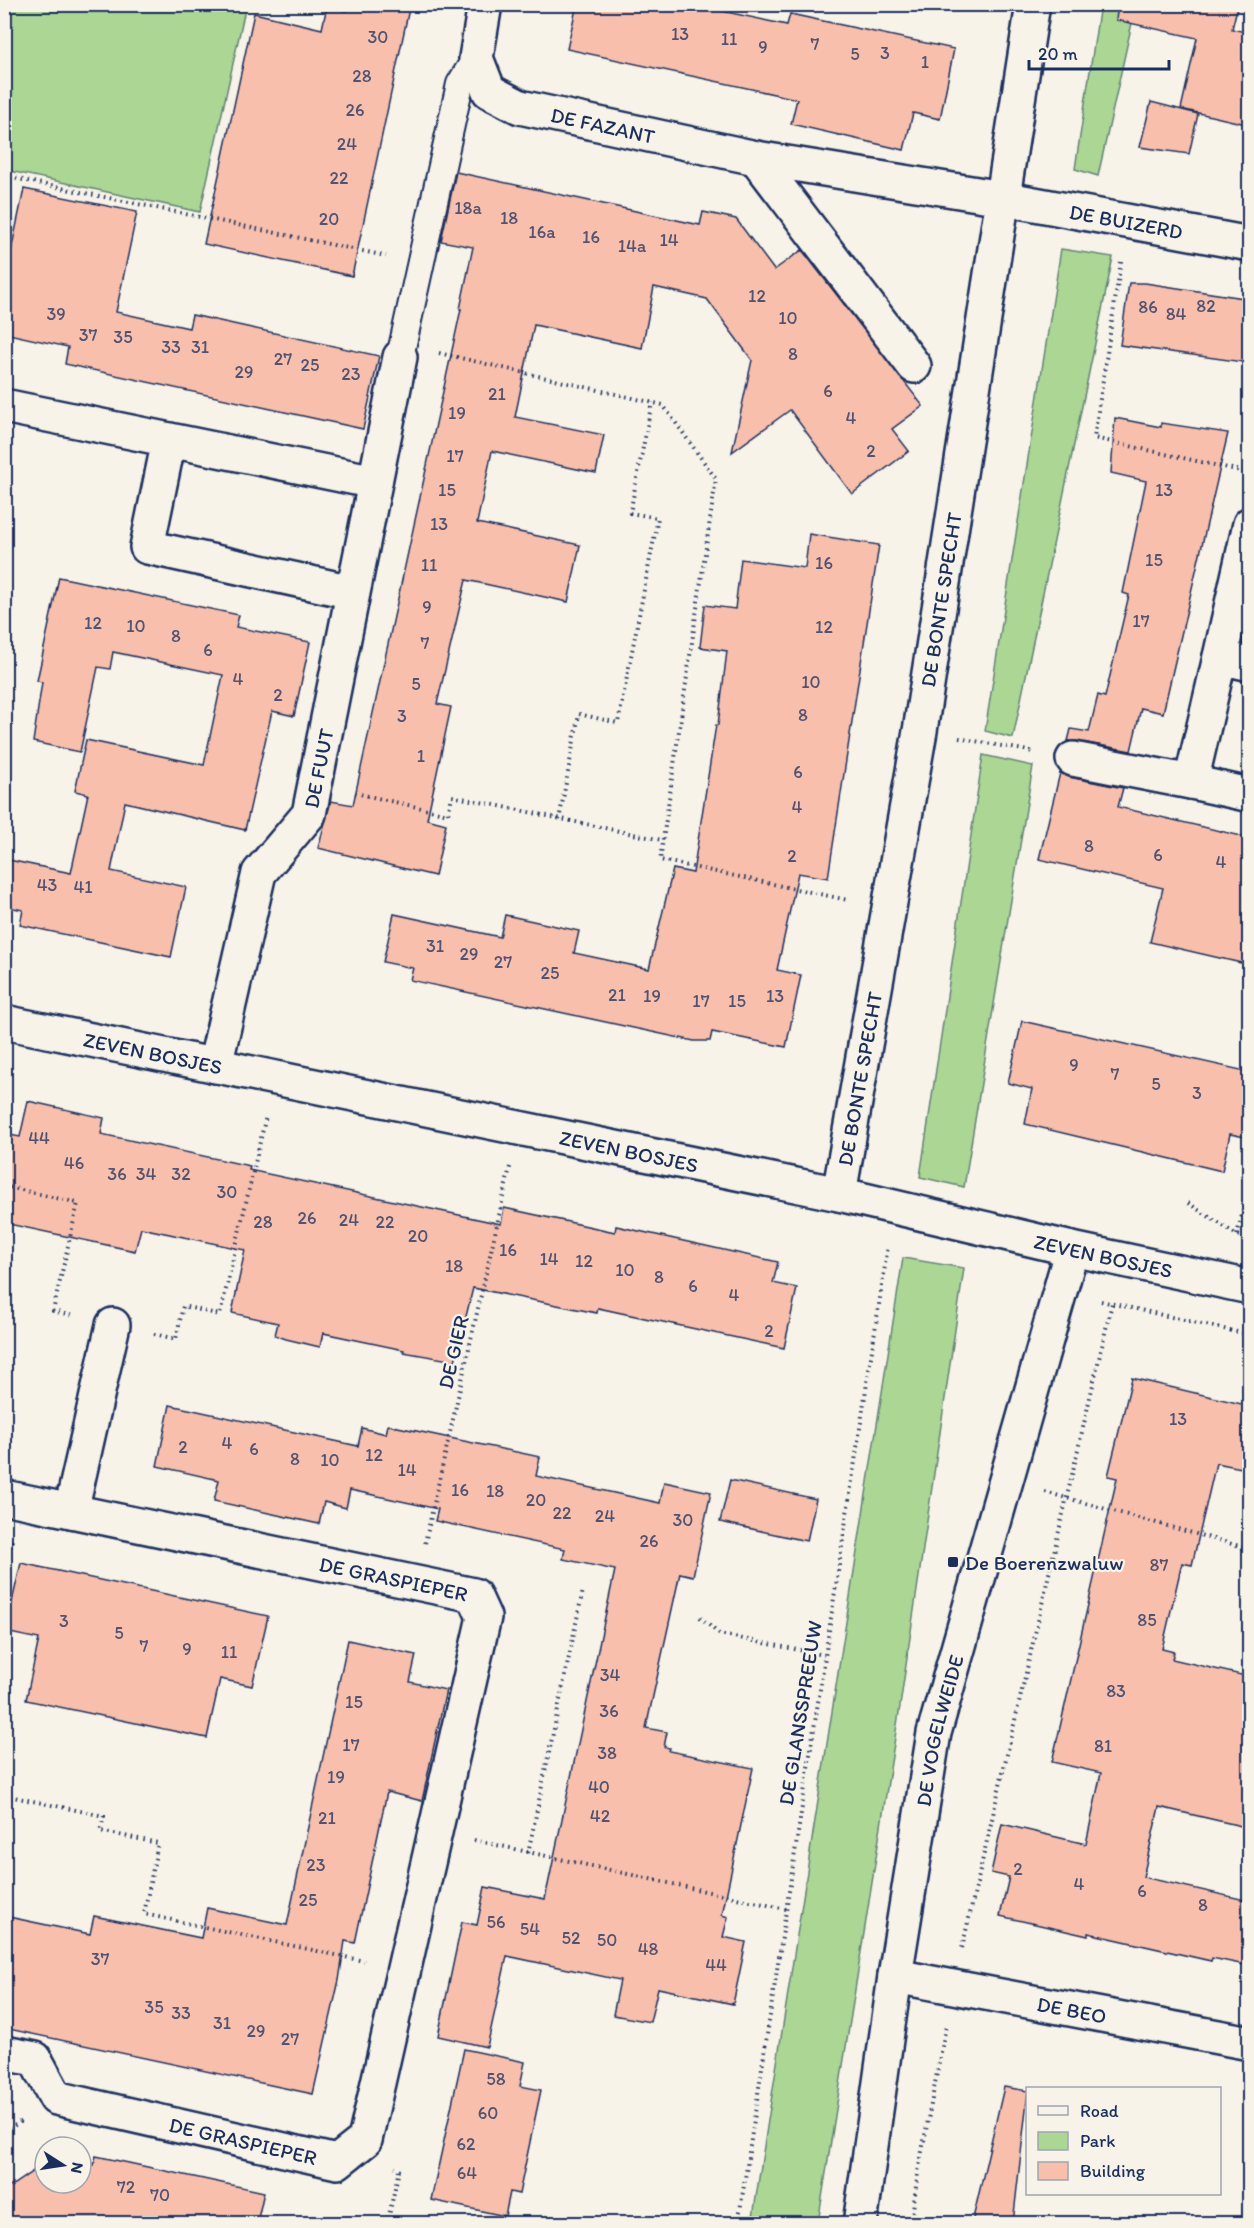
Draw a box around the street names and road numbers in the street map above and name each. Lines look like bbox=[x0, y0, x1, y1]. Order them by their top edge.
street label: DE FAZANT bbox=[549, 102, 658, 148]
street label: DE BUIZERD bbox=[1067, 198, 1185, 244]
street label: DE BONTE SPECHT bbox=[915, 510, 966, 689]
street label: DE FUUT bbox=[298, 726, 338, 810]
street label: DE BONTE SPECHT bbox=[832, 989, 887, 1168]
street label: ZEVEN BOSJES bbox=[81, 1026, 224, 1079]
street label: ZEVEN BOSJES bbox=[557, 1124, 700, 1177]
street label: ZEVEN BOSJES bbox=[1032, 1228, 1175, 1283]
street label: DE GIER bbox=[432, 1313, 474, 1391]
street label: DE GRASPIEPER bbox=[317, 1551, 470, 1606]
street label: DE GLANSSPREEUW bbox=[773, 1619, 827, 1807]
street label: DE VOGELWEIDE bbox=[910, 1652, 968, 1808]
street label: DE BEO bbox=[1035, 1991, 1109, 2028]
street label: DE GRASPIEPER bbox=[167, 2112, 319, 2170]

